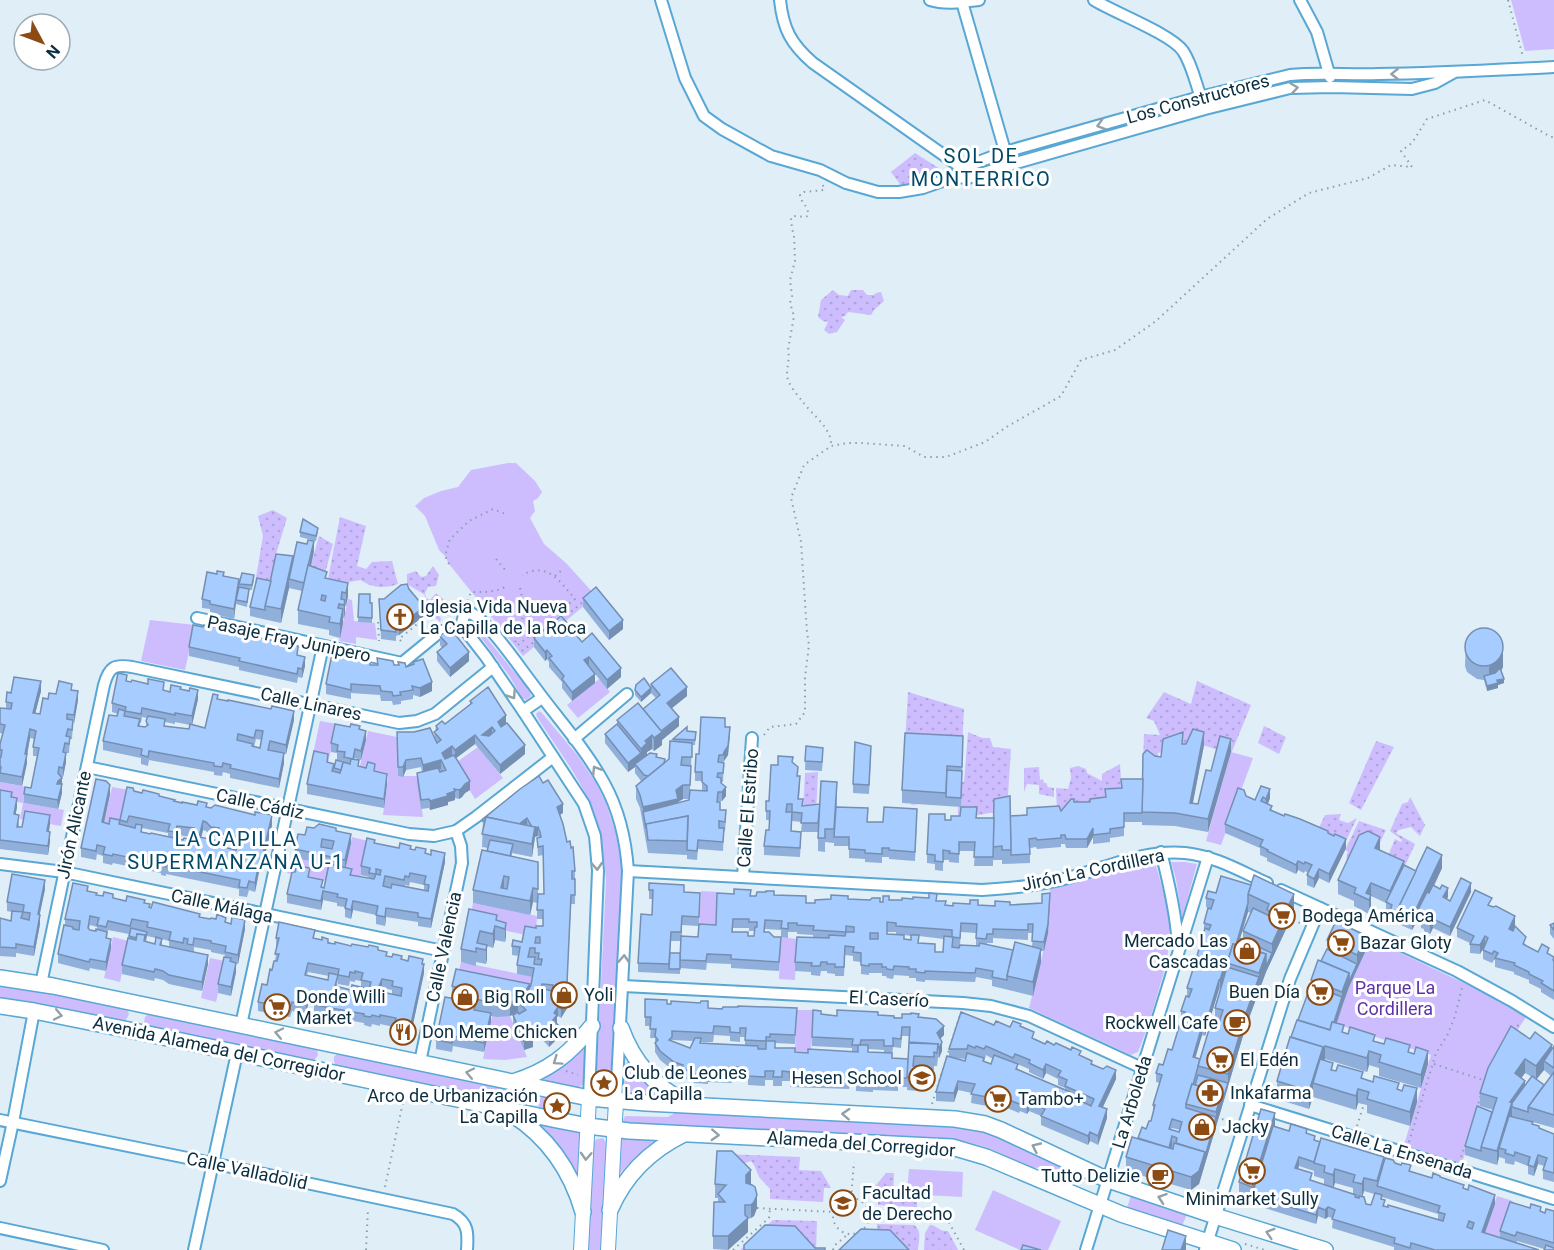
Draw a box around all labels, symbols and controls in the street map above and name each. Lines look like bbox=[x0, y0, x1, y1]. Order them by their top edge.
north arrow bbox=[12, 12, 72, 72]
text: N bbox=[42, 41, 64, 62]
one-way arrow bbox=[1390, 68, 1399, 80]
street label: Los Constructores bbox=[1124, 69, 1272, 128]
one-way arrow bbox=[1289, 83, 1299, 95]
one-way arrow bbox=[1097, 118, 1107, 130]
district label: SOL DE MONTERRICO bbox=[911, 144, 1051, 191]
place label: Iglesia Vida Nueva La Capilla de la Roca bbox=[420, 596, 586, 638]
church icon: Iglesia Vida Nueva La Capilla de la Roca bbox=[385, 602, 415, 632]
street label: Pasaje Fray Junipero bbox=[205, 611, 373, 666]
street label: Calle Linares bbox=[259, 683, 364, 724]
one-way arrow bbox=[505, 688, 516, 699]
street label: Calle El Estribo bbox=[733, 748, 762, 868]
one-way arrow bbox=[591, 766, 603, 776]
street label: Jirón Alicante bbox=[52, 769, 95, 881]
street label: Calle Cádiz bbox=[214, 784, 306, 823]
district label: LA CAPILLA SUPERMANZANA U-1 bbox=[127, 827, 345, 874]
street label: Jirón La Cordillera bbox=[1020, 844, 1166, 895]
one-way arrow bbox=[591, 862, 604, 871]
street label: Calle Málaga bbox=[169, 884, 275, 927]
street label: Calle Valencia bbox=[422, 890, 465, 1004]
supermarket icon: Bodega América bbox=[1267, 901, 1297, 931]
place label: Bodega América bbox=[1302, 905, 1434, 926]
supermarket icon: Bazar Gloty bbox=[1326, 928, 1356, 958]
place label: Mercado Las Cascadas bbox=[1124, 930, 1228, 972]
place label: Bazar Gloty bbox=[1360, 932, 1452, 953]
shop icon: Mercado Las Cascadas bbox=[1232, 936, 1262, 966]
one-way arrow bbox=[617, 954, 630, 963]
supermarket icon: Buen Día bbox=[1305, 977, 1335, 1007]
park label: Parque La Cordillera bbox=[1355, 977, 1435, 1019]
shop icon: Yoli bbox=[549, 980, 579, 1010]
place label: Buen Día bbox=[1229, 981, 1300, 1002]
shop icon: Big Roll bbox=[450, 982, 480, 1012]
place label: Yoli bbox=[584, 984, 613, 1005]
place label: Donde Willi Market bbox=[296, 986, 386, 1028]
place label: Big Roll bbox=[484, 986, 544, 1007]
street label: El Caserío bbox=[848, 986, 930, 1011]
supermarket icon: Donde Willi Market bbox=[262, 992, 292, 1022]
one-way arrow bbox=[52, 1008, 62, 1021]
cafe icon: Rockwell Cafe bbox=[1222, 1008, 1252, 1038]
street label: Avenida Alameda del Corregidor bbox=[91, 1012, 347, 1085]
place label: Rockwell Cafe bbox=[1105, 1012, 1218, 1033]
restaurant icon: Don Meme Chicken bbox=[388, 1017, 418, 1047]
place label: Don Meme Chicken bbox=[422, 1021, 577, 1042]
one-way arrow bbox=[274, 1028, 284, 1041]
supermarket icon: El Edén bbox=[1205, 1045, 1235, 1075]
place label: El Edén bbox=[1240, 1049, 1299, 1070]
street label: La Arboleda bbox=[1107, 1053, 1156, 1151]
one-way arrow bbox=[552, 1054, 563, 1065]
place label: Club de Leones La Capilla bbox=[624, 1062, 747, 1104]
school or university icon: Hesen School bbox=[907, 1063, 937, 1093]
place label: Hesen School bbox=[791, 1067, 902, 1088]
one-way arrow bbox=[465, 1068, 475, 1081]
place icon: Club de Leones La Capilla bbox=[589, 1068, 619, 1098]
pharmacy icon: Inkafarma bbox=[1195, 1078, 1225, 1108]
place label: Inkafarma bbox=[1230, 1082, 1311, 1103]
supermarket icon: Tambo+ bbox=[983, 1084, 1013, 1114]
place label: Arco de Urbanización La Capilla bbox=[367, 1085, 538, 1127]
place label: Tambo+ bbox=[1018, 1088, 1084, 1109]
place icon: Arco de Urbanización La Capilla bbox=[542, 1091, 572, 1121]
one-way arrow bbox=[842, 1108, 851, 1121]
shop icon: Jacky bbox=[1187, 1112, 1217, 1142]
place label: Jacky bbox=[1222, 1116, 1269, 1137]
street label: Calle La Ensenada bbox=[1329, 1120, 1475, 1183]
street label: Alameda del Corregidor bbox=[766, 1126, 956, 1161]
one-way arrow bbox=[711, 1129, 720, 1142]
one-way arrow bbox=[1031, 1142, 1042, 1154]
street label: Calle Valladolid bbox=[185, 1147, 309, 1194]
one-way arrow bbox=[580, 1152, 592, 1161]
supermarket icon: Minimarket Sully bbox=[1237, 1156, 1267, 1186]
cafe icon: Tutto Delizie bbox=[1145, 1161, 1175, 1191]
place label: Tutto Delizie bbox=[1041, 1165, 1140, 1186]
place label: Facultad de Derecho bbox=[862, 1182, 953, 1224]
school or university icon: Facultad de Derecho bbox=[828, 1188, 858, 1218]
place label: Minimarket Sully bbox=[1186, 1188, 1319, 1209]
one-way arrow bbox=[1157, 1193, 1168, 1206]
one-way arrow bbox=[1265, 1228, 1276, 1240]

